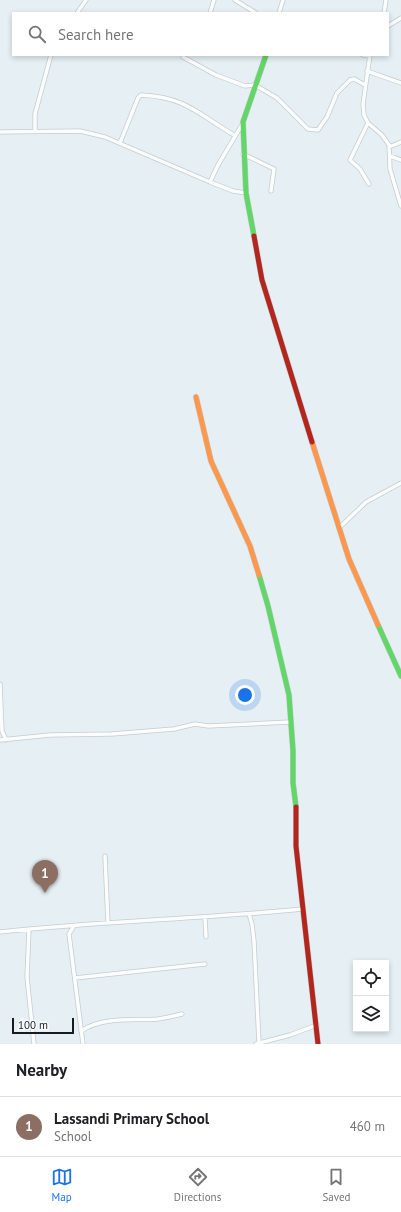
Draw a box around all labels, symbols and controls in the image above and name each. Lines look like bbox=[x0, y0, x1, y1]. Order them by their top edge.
search box bbox=[12, 12, 389, 56]
icon: search bbox=[26, 23, 48, 45]
text: Search here bbox=[58, 25, 134, 44]
your location bbox=[235, 685, 255, 705]
pin: 1 bbox=[32, 860, 58, 893]
map controls bbox=[353, 960, 389, 1032]
button: locate bbox=[353, 960, 389, 996]
button: layers bbox=[353, 996, 389, 1032]
scale bar bbox=[12, 1016, 74, 1035]
text: 100 m bbox=[18, 1018, 48, 1032]
text: Nearby bbox=[16, 1059, 67, 1081]
text: Lassandi Primary School bbox=[54, 1109, 209, 1128]
text: 1 bbox=[25, 1118, 33, 1135]
text: 460 m bbox=[350, 1118, 385, 1135]
text: School bbox=[54, 1128, 92, 1145]
tab: Map bbox=[51, 1166, 73, 1204]
tab: Directions bbox=[174, 1166, 221, 1204]
tab: Saved bbox=[322, 1166, 350, 1204]

